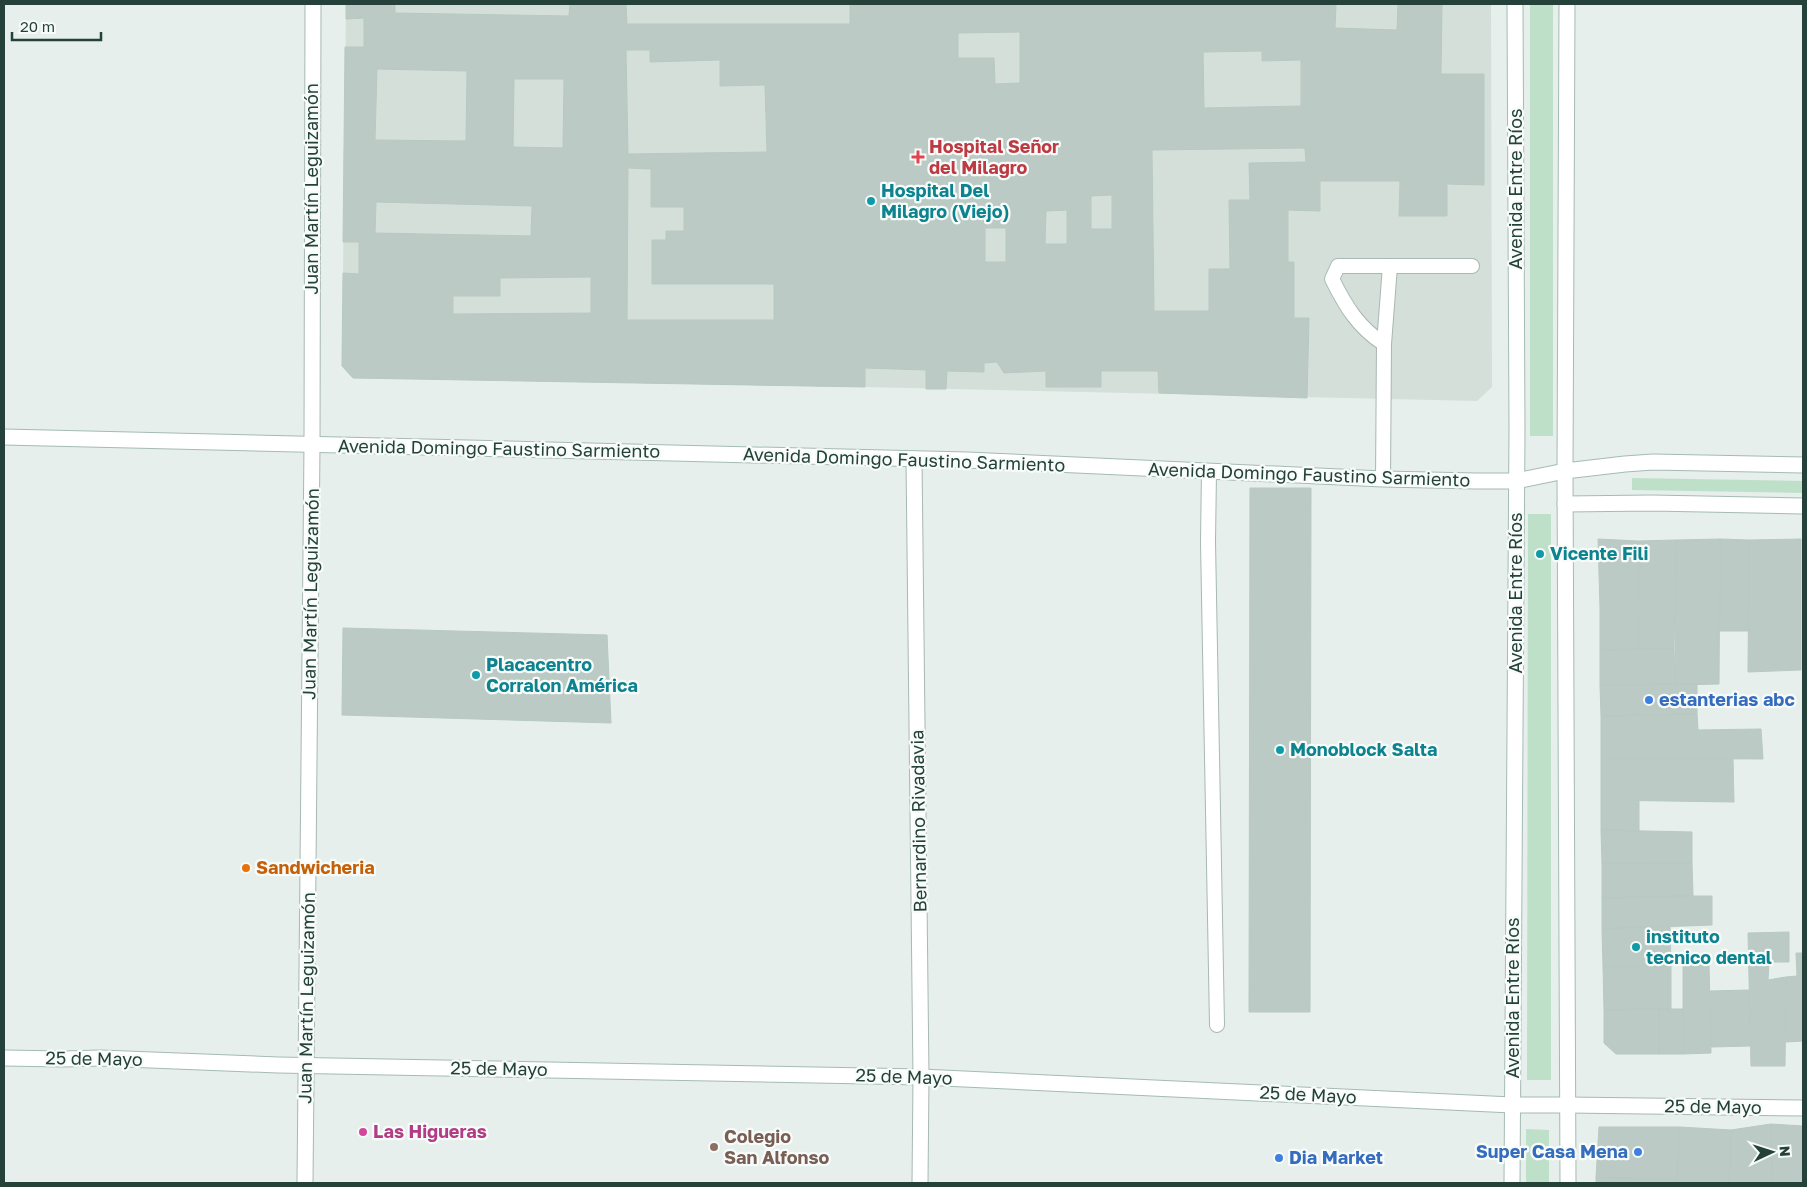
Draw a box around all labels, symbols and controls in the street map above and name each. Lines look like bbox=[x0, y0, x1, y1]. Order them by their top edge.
scale bar bbox=[12, 10, 101, 42]
text: 20 m bbox=[20, 17, 55, 35]
street label: Juan Martín Leguizamón bbox=[300, 83, 322, 295]
street label: Avenida Entre Ríos bbox=[1504, 108, 1526, 270]
place label: Hospital Señor del Milagro bbox=[929, 135, 1059, 178]
marker: Hospital Señor del Milagro bbox=[911, 150, 925, 164]
place label: Hospital Del Milagro (Viejo) bbox=[881, 179, 1009, 222]
marker: Hospital Del Milagro (Viejo) bbox=[865, 195, 877, 207]
street label: Avenida Domingo Faustino Sarmiento bbox=[338, 434, 660, 462]
street label: Avenida Domingo Faustino Sarmiento bbox=[742, 442, 1066, 476]
street label: Avenida Domingo Faustino Sarmiento bbox=[1147, 457, 1471, 491]
street label: Juan Martín Leguizamón bbox=[297, 488, 323, 700]
street label: Avenida Entre Ríos bbox=[1504, 512, 1526, 674]
place label: Vicente Fili bbox=[1550, 542, 1649, 564]
marker: Vicente Fili bbox=[1534, 548, 1546, 560]
place label: Placacentro Corralon América bbox=[486, 653, 638, 696]
marker: Placacentro Corralon América bbox=[470, 669, 482, 681]
place label: estanterias abc bbox=[1659, 688, 1795, 710]
marker: estanterias abc bbox=[1643, 694, 1655, 706]
street label: Bernardino Rivadavia bbox=[905, 730, 931, 912]
place label: Monoblock Salta bbox=[1290, 738, 1437, 760]
marker: Monoblock Salta bbox=[1274, 744, 1286, 756]
place label: Sandwicheria bbox=[256, 856, 375, 878]
marker: Sandwicheria bbox=[240, 862, 252, 874]
street label: Juan Martín Leguizamón bbox=[293, 892, 319, 1104]
street label: Avenida Entre Ríos bbox=[1501, 917, 1523, 1079]
place label: instituto tecnico dental bbox=[1646, 925, 1772, 968]
marker: instituto tecnico dental bbox=[1630, 941, 1642, 953]
street label: 25 de Mayo bbox=[45, 1046, 143, 1070]
street label: 25 de Mayo bbox=[450, 1056, 548, 1080]
street label: 25 de Mayo bbox=[855, 1063, 953, 1089]
street label: 25 de Mayo bbox=[1259, 1080, 1357, 1108]
street label: 25 de Mayo bbox=[1664, 1094, 1762, 1118]
place label: Las Higueras bbox=[373, 1120, 487, 1142]
place label: Colegio San Alfonso bbox=[724, 1125, 829, 1168]
marker: Las Higueras bbox=[357, 1126, 369, 1138]
north arrow bbox=[1747, 1127, 1797, 1177]
place label: Super Casa Mena bbox=[1476, 1140, 1628, 1162]
marker: Colegio San Alfonso bbox=[708, 1141, 720, 1153]
text: N bbox=[1777, 1145, 1794, 1157]
place label: Dia Market bbox=[1289, 1146, 1383, 1168]
marker: Super Casa Mena bbox=[1632, 1146, 1644, 1158]
marker: Dia Market bbox=[1273, 1152, 1285, 1164]

